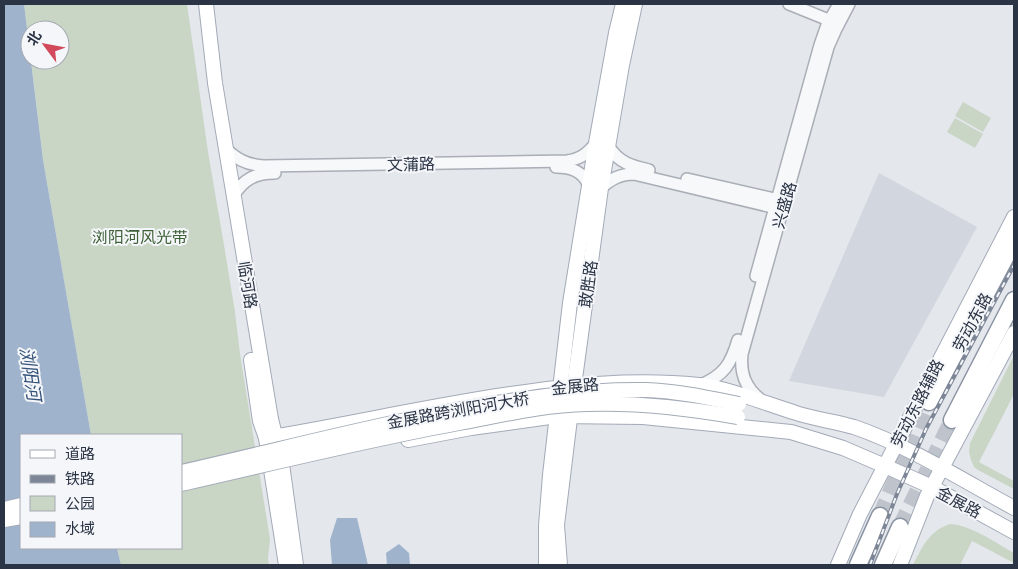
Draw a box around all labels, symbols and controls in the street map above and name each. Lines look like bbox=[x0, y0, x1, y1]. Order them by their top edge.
north arrow bbox=[20, 20, 70, 70]
text: 北 bbox=[23, 27, 45, 49]
street label: 文蒲路 bbox=[387, 155, 435, 174]
street label: 兴盛路 bbox=[769, 179, 800, 231]
park label: 浏阳河风光带 bbox=[92, 228, 188, 247]
street label: 敢胜路 bbox=[576, 259, 601, 309]
street label: 临河路 bbox=[234, 260, 261, 310]
street label: 劳动东路 bbox=[949, 290, 996, 355]
water label: 浏阳河 bbox=[15, 346, 46, 405]
street label: 劳动东路辅路 bbox=[887, 356, 948, 450]
street label: 金展路 bbox=[550, 375, 600, 398]
street label: 金展路跨浏阳河大桥 bbox=[386, 389, 531, 432]
legend bbox=[20, 434, 182, 549]
text: 道路 bbox=[65, 445, 95, 463]
text: 铁路 bbox=[65, 470, 95, 488]
street label: 金展路 bbox=[933, 483, 984, 522]
text: 公园 bbox=[65, 495, 95, 513]
text: 水域 bbox=[65, 520, 95, 538]

